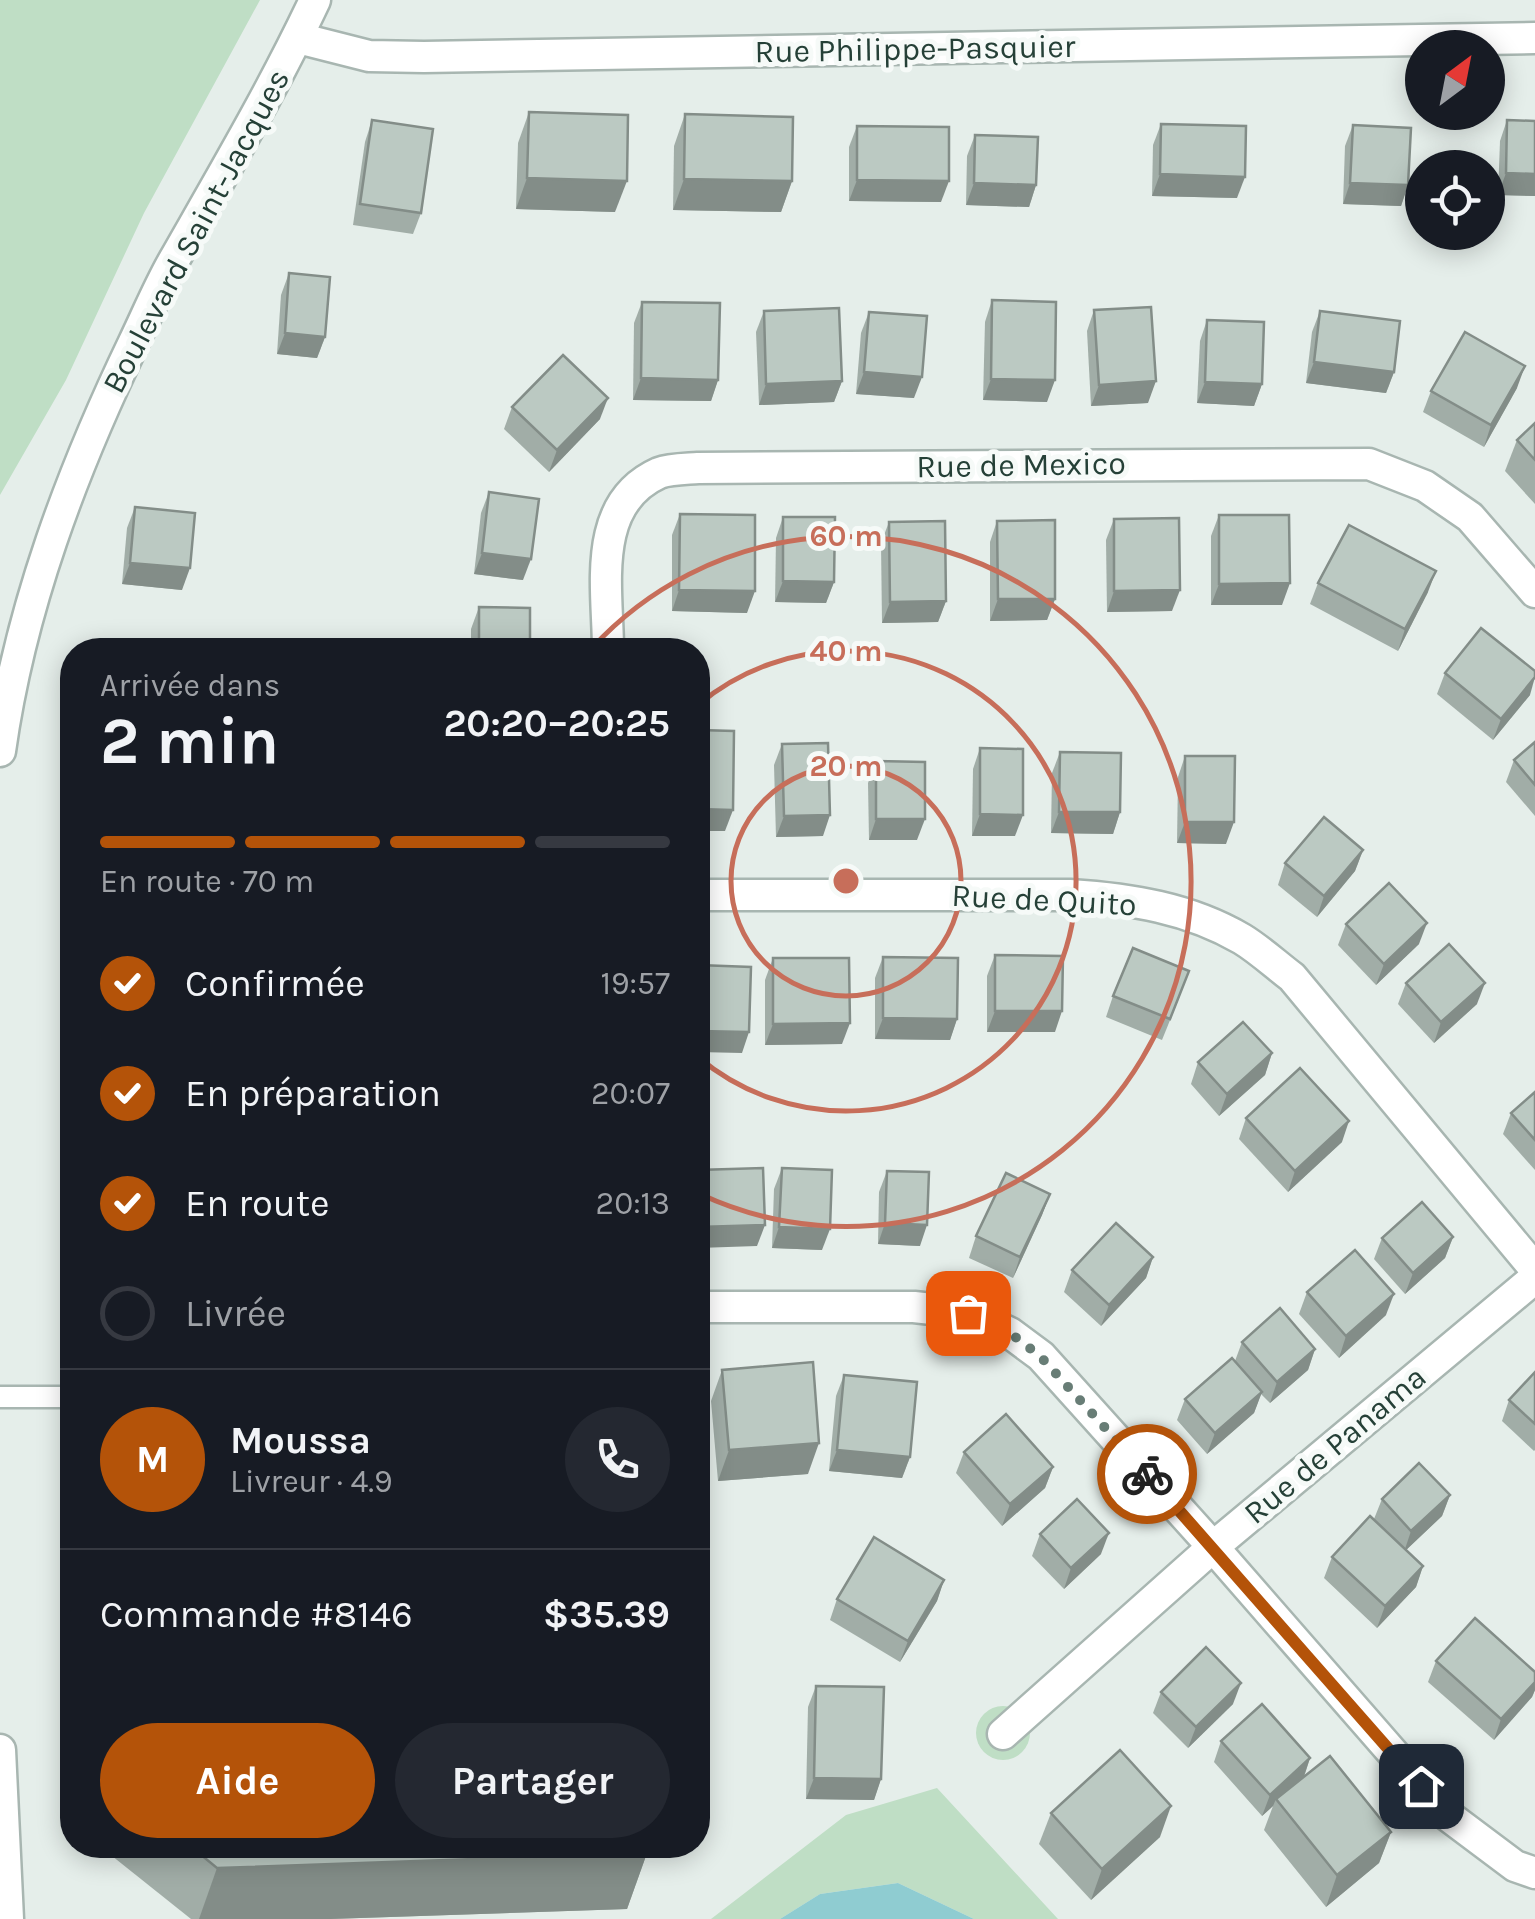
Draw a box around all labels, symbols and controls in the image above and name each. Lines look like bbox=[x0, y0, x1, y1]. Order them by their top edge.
street label: Rue Philippe-Pasquier bbox=[754, 28, 1076, 70]
north arrow bbox=[1405, 30, 1505, 130]
map controls bbox=[1405, 30, 1505, 250]
street label: Boulevard Saint-Jacques bbox=[95, 63, 297, 399]
button: locate bbox=[1405, 150, 1505, 250]
street label: Rue de Mexico bbox=[916, 445, 1126, 485]
text: 60 m bbox=[809, 518, 883, 554]
text: 40 m bbox=[810, 633, 882, 669]
text: Arrivée dans bbox=[100, 667, 280, 704]
text: 20:20–20:25 bbox=[443, 701, 670, 746]
text: 2 min bbox=[100, 703, 279, 779]
text: 20 m bbox=[809, 748, 883, 784]
text: En route · 70 m bbox=[100, 863, 314, 900]
centre of rings bbox=[828, 863, 864, 899]
street label: Rue de Quito bbox=[951, 877, 1137, 923]
icon: check bbox=[100, 956, 155, 1011]
text: Confirmée bbox=[185, 961, 365, 1006]
text: 19:57 bbox=[600, 965, 670, 1002]
icon: check bbox=[100, 1066, 155, 1121]
text: En préparation bbox=[185, 1071, 441, 1116]
text: 20:07 bbox=[591, 1075, 670, 1112]
icon: check bbox=[100, 1176, 155, 1231]
text: En route bbox=[185, 1181, 330, 1226]
text: 20:13 bbox=[596, 1185, 670, 1222]
pin bbox=[926, 1271, 1011, 1356]
icon: bag bbox=[941, 1286, 996, 1341]
text: Livrée bbox=[185, 1291, 286, 1336]
street label: Rue de Panama bbox=[1237, 1358, 1433, 1532]
button: phone bbox=[565, 1407, 670, 1512]
text: Moussa bbox=[230, 1418, 371, 1463]
courier bbox=[1097, 1424, 1197, 1524]
text: M bbox=[136, 1437, 169, 1482]
icon: bike bbox=[1120, 1447, 1175, 1502]
text: Livreur · 4.9 bbox=[230, 1463, 393, 1500]
text: Commande #8146 bbox=[100, 1592, 413, 1637]
text: $35.39 bbox=[543, 1592, 670, 1637]
button: Aide bbox=[100, 1723, 375, 1838]
button: Partager bbox=[395, 1723, 670, 1838]
pin bbox=[1379, 1744, 1464, 1829]
icon: home bbox=[1394, 1759, 1449, 1814]

